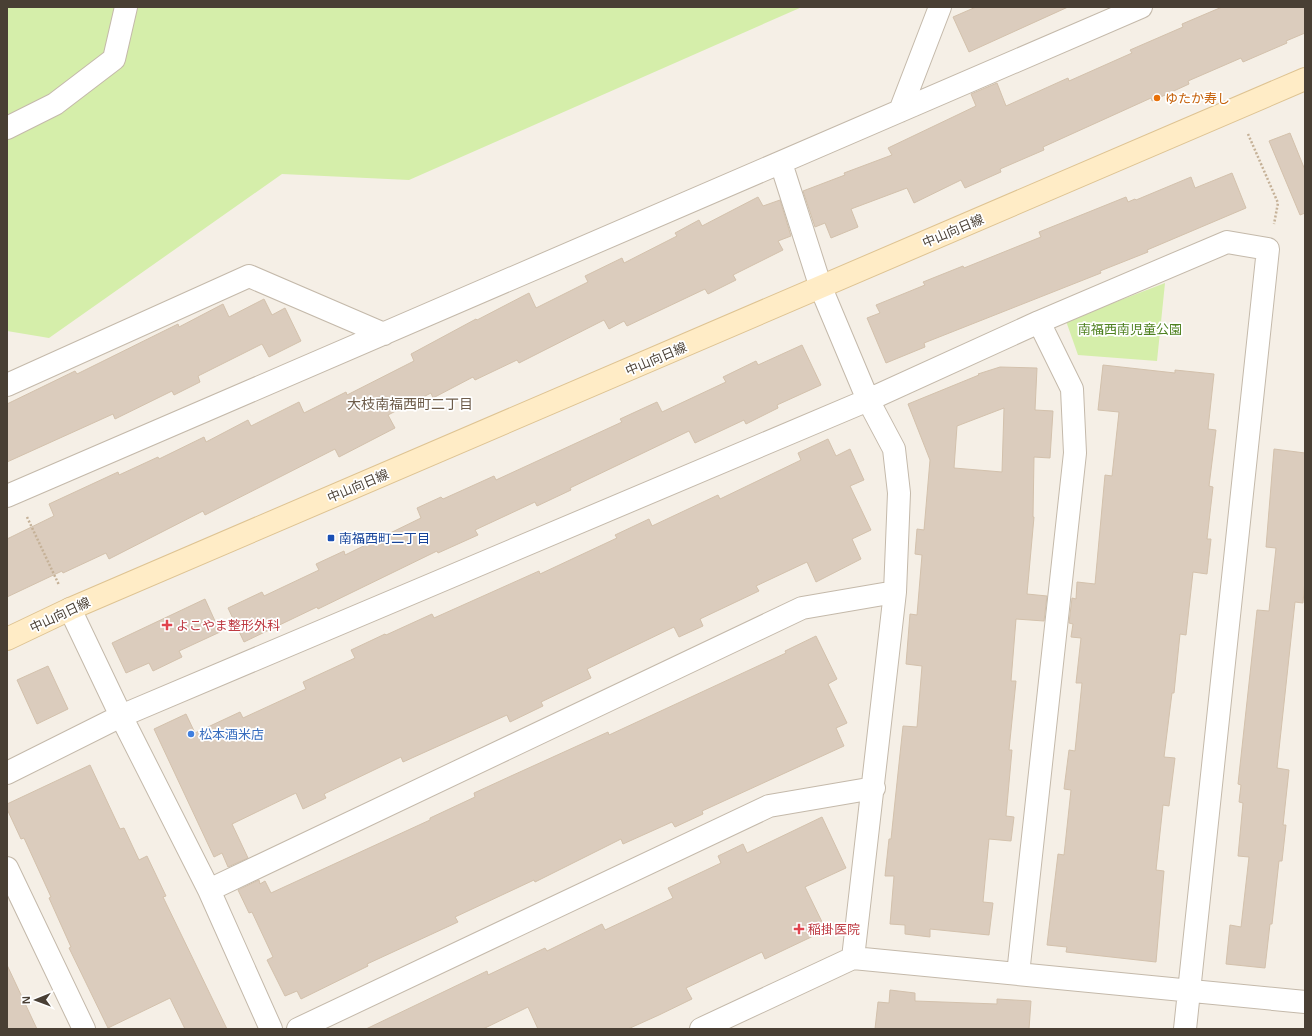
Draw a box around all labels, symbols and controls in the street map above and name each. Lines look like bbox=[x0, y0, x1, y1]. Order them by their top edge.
place label: ゆたか寿し bbox=[1165, 91, 1230, 106]
marker: ゆたか寿し bbox=[1152, 93, 1162, 103]
street label: 中山向日線 bbox=[920, 211, 986, 251]
park label: 南福西南児童公園 bbox=[1078, 322, 1182, 337]
street label: 中山向日線 bbox=[623, 339, 689, 379]
district label: 大枝南福西町二丁目 bbox=[347, 396, 473, 412]
street label: 中山向日線 bbox=[325, 466, 391, 506]
place label: 南福西町二丁目 bbox=[339, 531, 430, 546]
marker: 南福西町二丁目 bbox=[326, 533, 336, 543]
street label: 中山向日線 bbox=[27, 594, 93, 636]
place label: よこやま整形外科 bbox=[176, 618, 280, 633]
marker: よこやま整形外科 bbox=[161, 619, 173, 631]
place label: 松本酒米店 bbox=[199, 727, 264, 742]
marker: 松本酒米店 bbox=[186, 729, 196, 739]
place label: 稲掛医院 bbox=[808, 922, 860, 937]
marker: 稲掛医院 bbox=[793, 923, 805, 935]
north arrow bbox=[16, 980, 56, 1020]
text: N bbox=[20, 996, 32, 1004]

